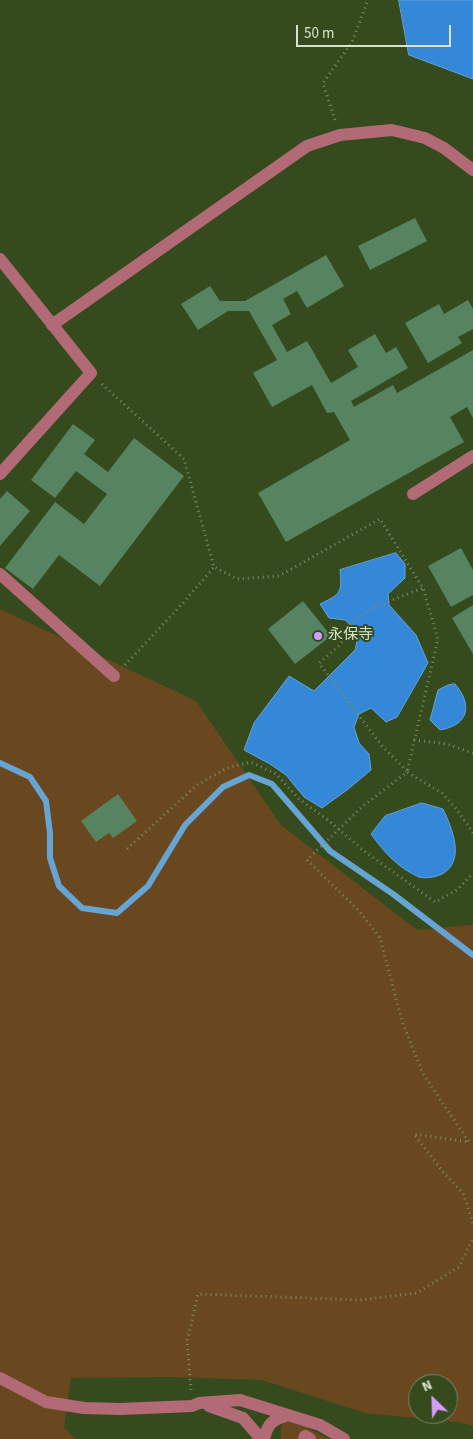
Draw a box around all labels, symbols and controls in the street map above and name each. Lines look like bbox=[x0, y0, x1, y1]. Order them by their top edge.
scale bar bbox=[298, 15, 453, 47]
text: 50 m bbox=[304, 23, 334, 44]
place label: 永保寺 bbox=[328, 627, 373, 645]
marker: 永保寺 bbox=[312, 630, 324, 642]
north arrow bbox=[408, 1374, 458, 1424]
text: N bbox=[419, 1375, 436, 1397]

